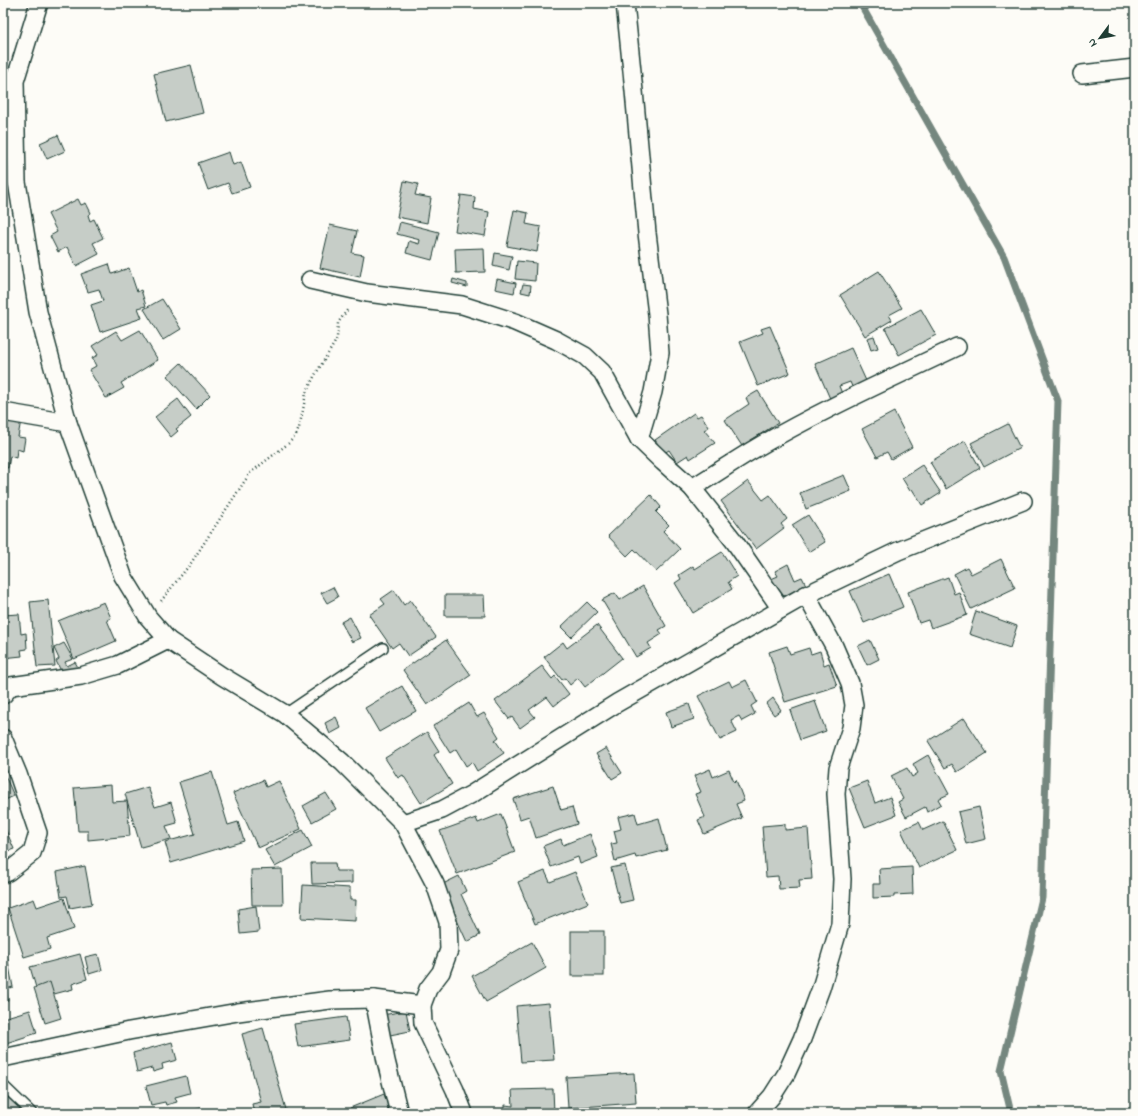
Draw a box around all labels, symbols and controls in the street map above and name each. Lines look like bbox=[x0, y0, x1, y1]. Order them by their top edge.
north arrow bbox=[1080, 18, 1120, 58]
text: N bbox=[1084, 35, 1101, 50]

